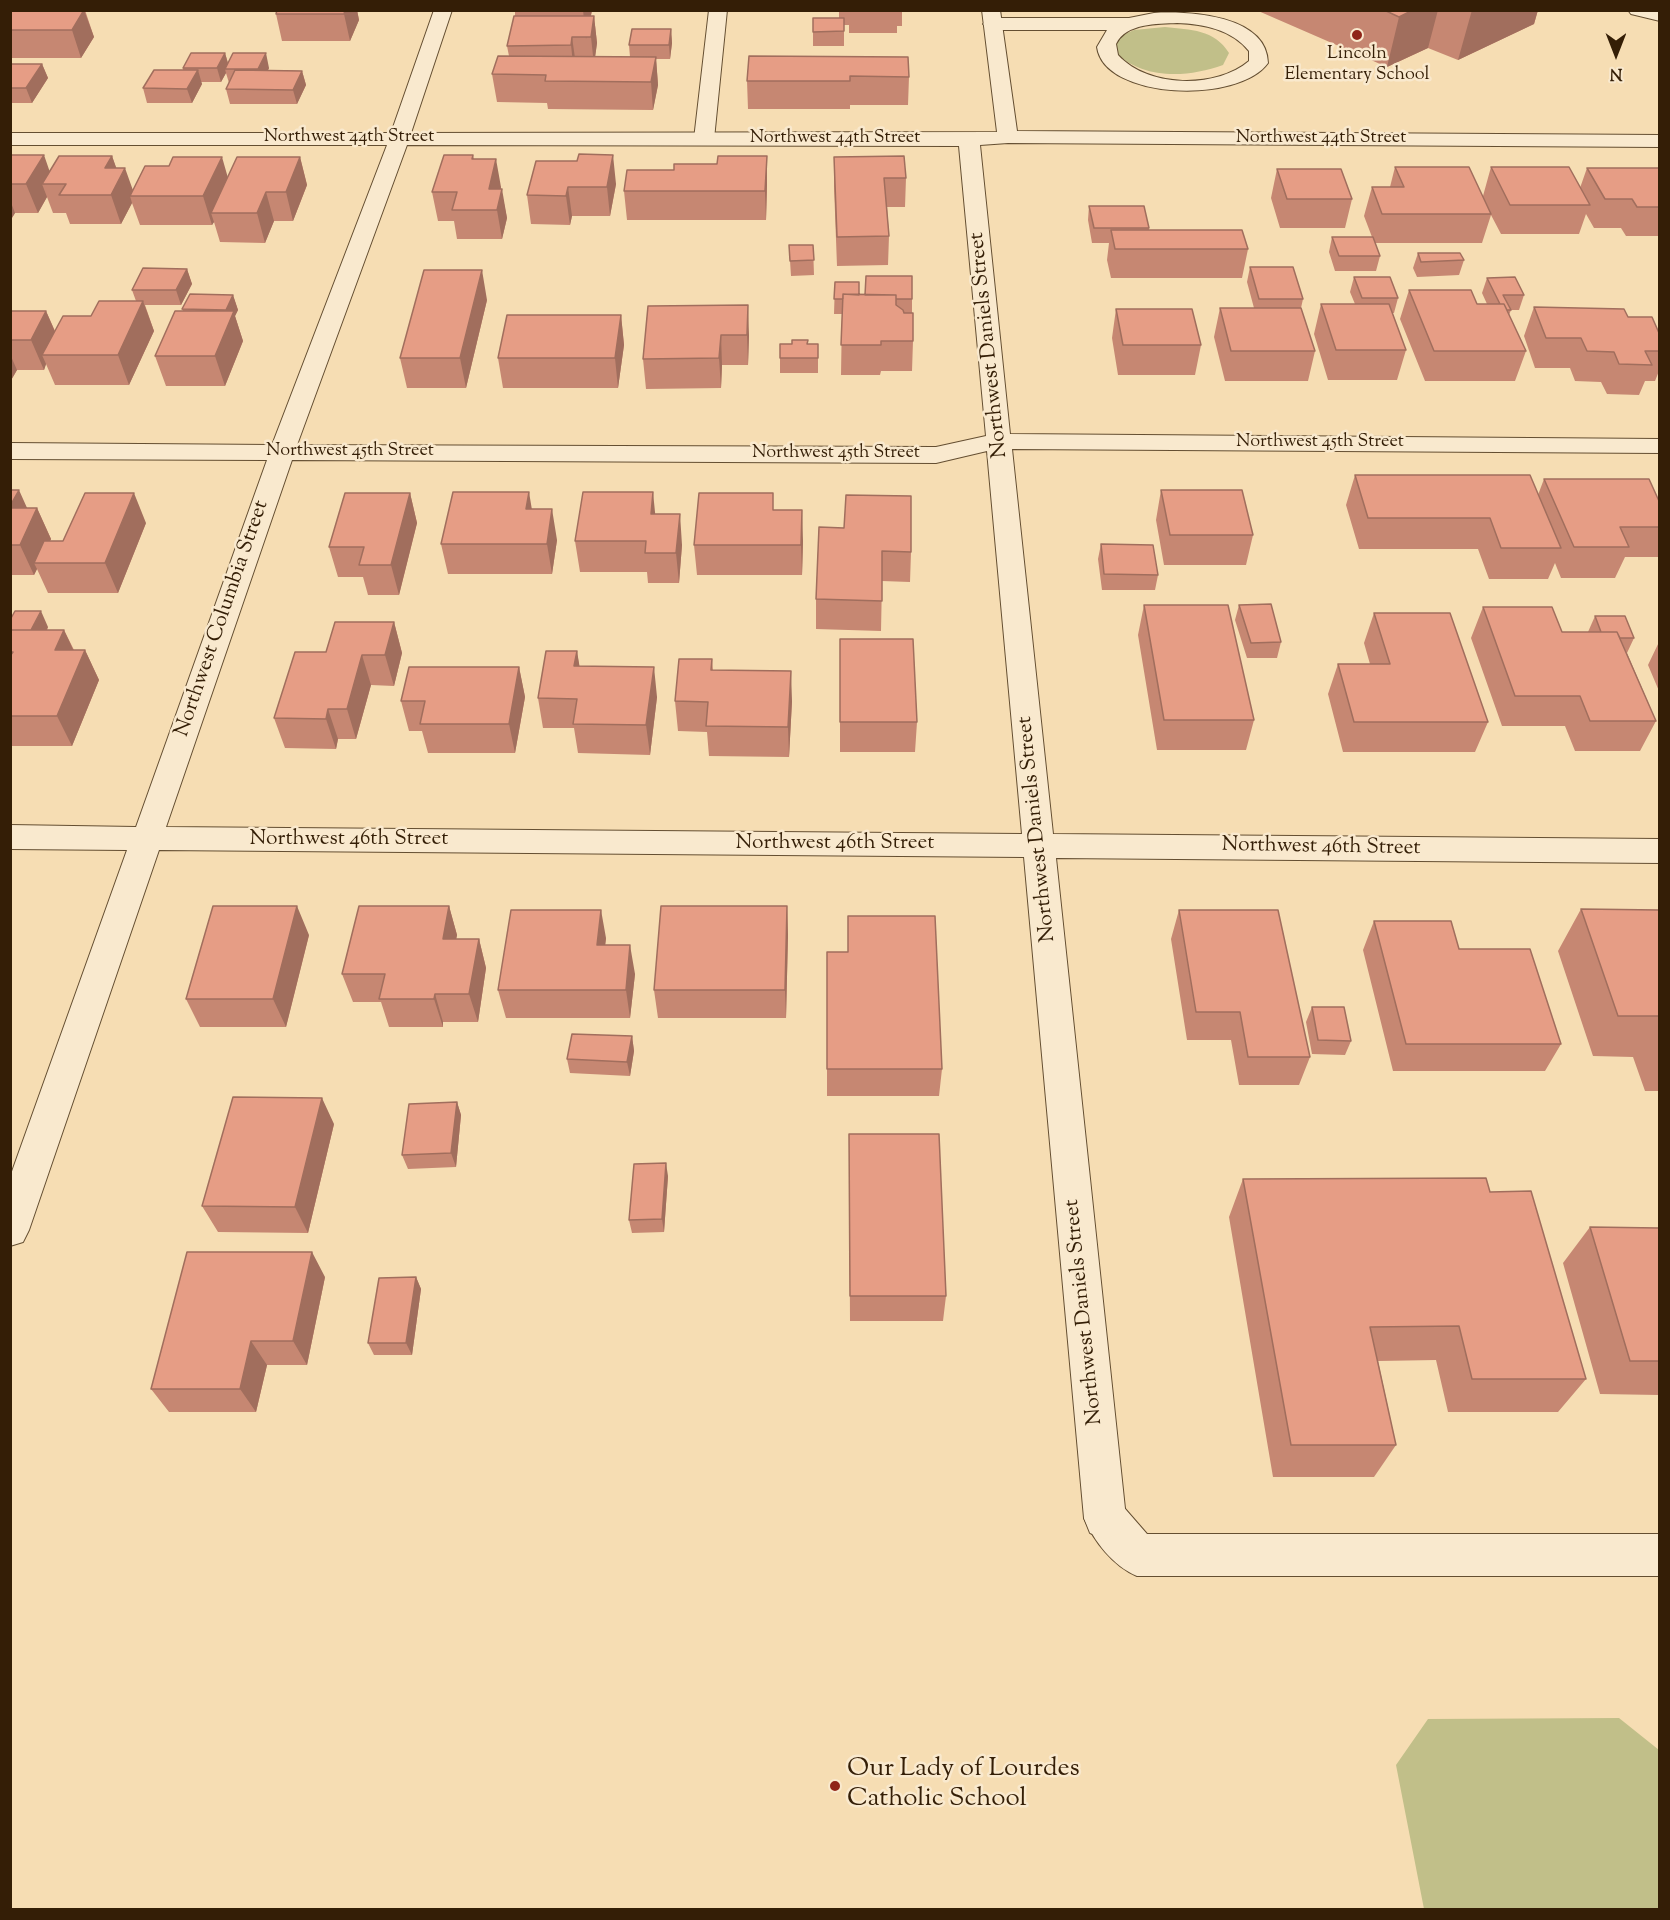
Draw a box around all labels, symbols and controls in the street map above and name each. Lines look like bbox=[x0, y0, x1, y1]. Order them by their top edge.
north arrow bbox=[1586, 24, 1646, 84]
marker: Lincoln Elementary School bbox=[1350, 28, 1364, 42]
place label: Lincoln Elementary School bbox=[1284, 44, 1430, 86]
text: N bbox=[1610, 61, 1622, 84]
street label: Northwest 44th Street bbox=[264, 127, 434, 149]
street label: Northwest 44th Street bbox=[750, 128, 920, 150]
street label: Northwest 44th Street bbox=[1236, 128, 1406, 150]
street label: Northwest Daniels Street bbox=[966, 231, 1014, 459]
street label: Northwest 45th Street bbox=[1236, 432, 1404, 454]
street label: Northwest 45th Street bbox=[266, 441, 434, 463]
street label: Northwest 45th Street bbox=[752, 443, 920, 465]
street label: Northwest Columbia Street bbox=[171, 497, 275, 741]
street label: Northwest Daniels Street bbox=[1014, 715, 1062, 943]
street label: Northwest 46th Street bbox=[250, 827, 448, 853]
street label: Northwest 46th Street bbox=[736, 831, 934, 857]
street label: Northwest 46th Street bbox=[1221, 834, 1421, 862]
street label: Northwest Daniels Street bbox=[1061, 1198, 1109, 1426]
place label: Our Lady of Lourdes Catholic School bbox=[847, 1755, 1080, 1816]
marker: Our Lady of Lourdes Catholic School bbox=[828, 1779, 842, 1793]

